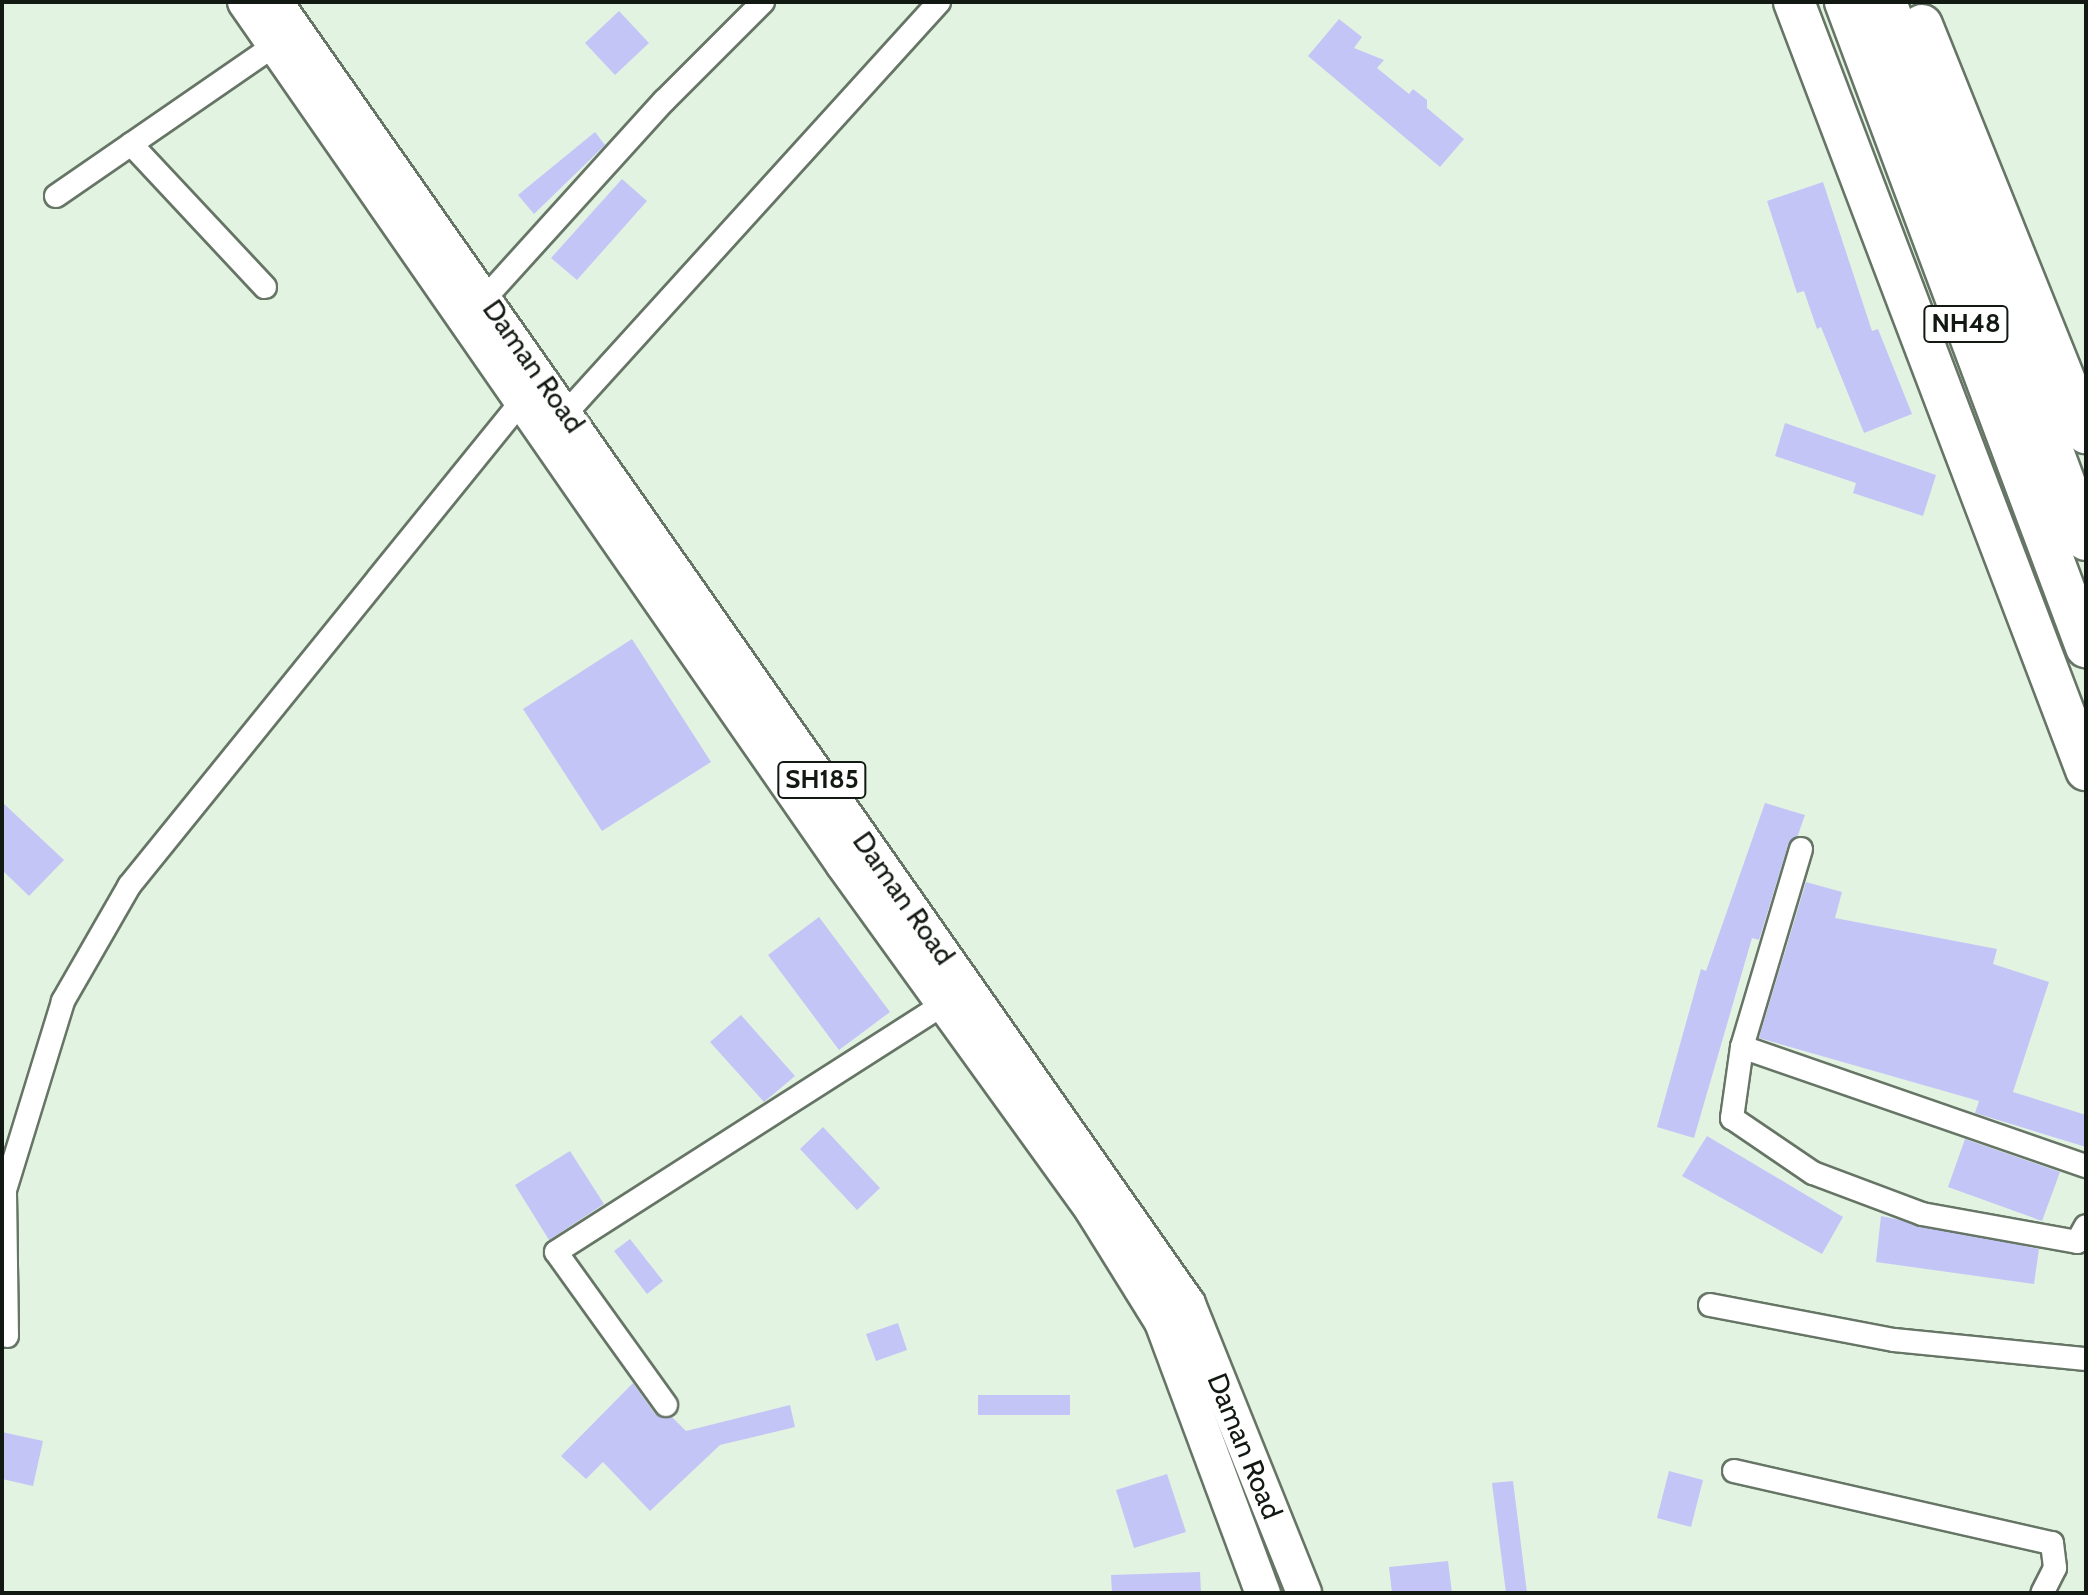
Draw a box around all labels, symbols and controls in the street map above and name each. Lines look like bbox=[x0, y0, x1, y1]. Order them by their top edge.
street label: Daman Road bbox=[476, 293, 592, 439]
road number: NH48 bbox=[1922, 302, 2010, 346]
road number: SH185 bbox=[776, 758, 868, 802]
street label: Daman Road bbox=[846, 825, 962, 971]
street label: Daman Road bbox=[1201, 1368, 1289, 1524]

